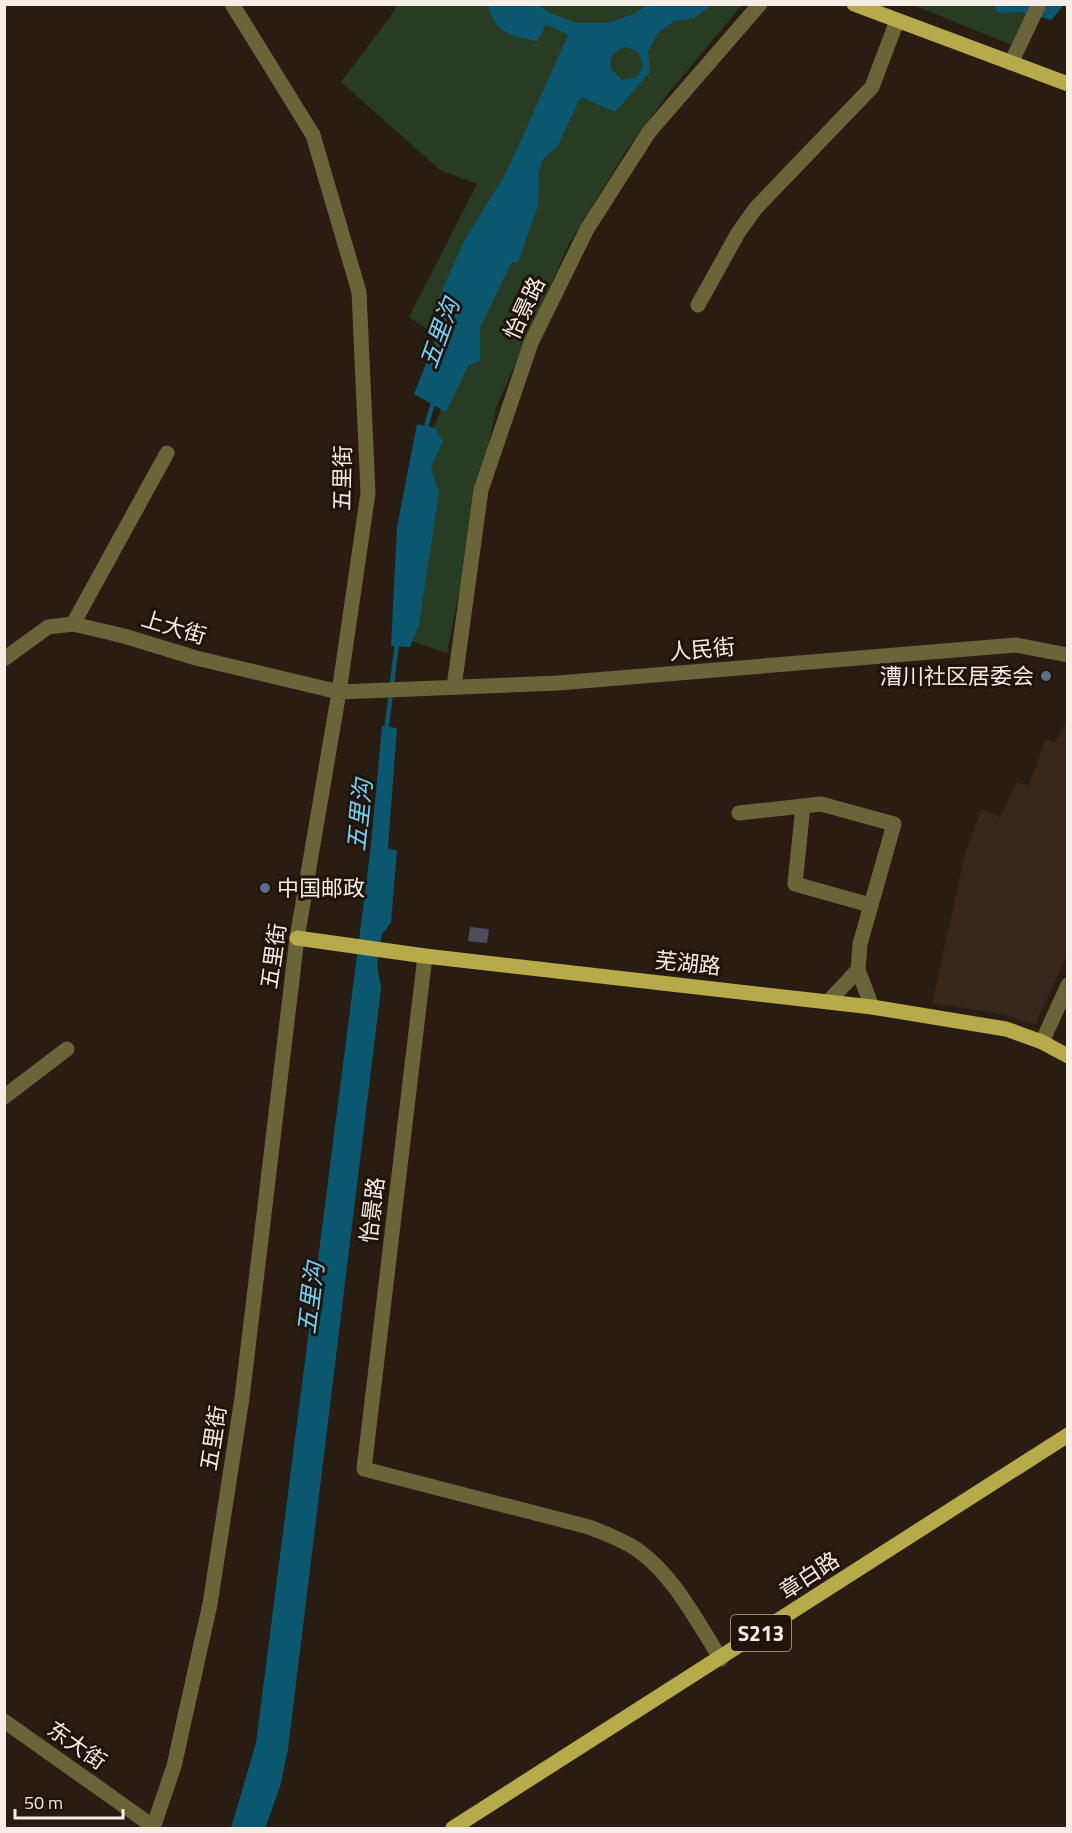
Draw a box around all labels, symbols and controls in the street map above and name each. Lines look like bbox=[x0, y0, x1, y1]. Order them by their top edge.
street label: 怡景路 bbox=[495, 271, 553, 345]
water label: 五里沟 bbox=[410, 290, 469, 373]
street label: 五里街 bbox=[324, 445, 360, 511]
street label: 上大街 bbox=[137, 601, 211, 653]
street label: 人民街 bbox=[668, 629, 736, 669]
place label: 漕川社区居委会 bbox=[880, 659, 1034, 693]
marker: 漕川社区居委会 bbox=[1039, 669, 1053, 683]
water label: 五里沟 bbox=[337, 774, 381, 853]
place label: 中国邮政 bbox=[277, 871, 365, 905]
marker: 中国邮政 bbox=[258, 881, 272, 895]
street label: 五里街 bbox=[252, 921, 294, 991]
street label: 芜湖路 bbox=[653, 943, 723, 983]
street label: 怡景路 bbox=[351, 1175, 393, 1245]
water label: 五里沟 bbox=[288, 1257, 333, 1336]
street label: 五里街 bbox=[191, 1403, 235, 1473]
street label: 章白路 bbox=[772, 1543, 846, 1607]
road number: S213 bbox=[731, 1615, 791, 1651]
street label: 东大街 bbox=[40, 1712, 114, 1778]
scale bar bbox=[15, 1782, 123, 1820]
text: 50 m bbox=[24, 1789, 63, 1816]

